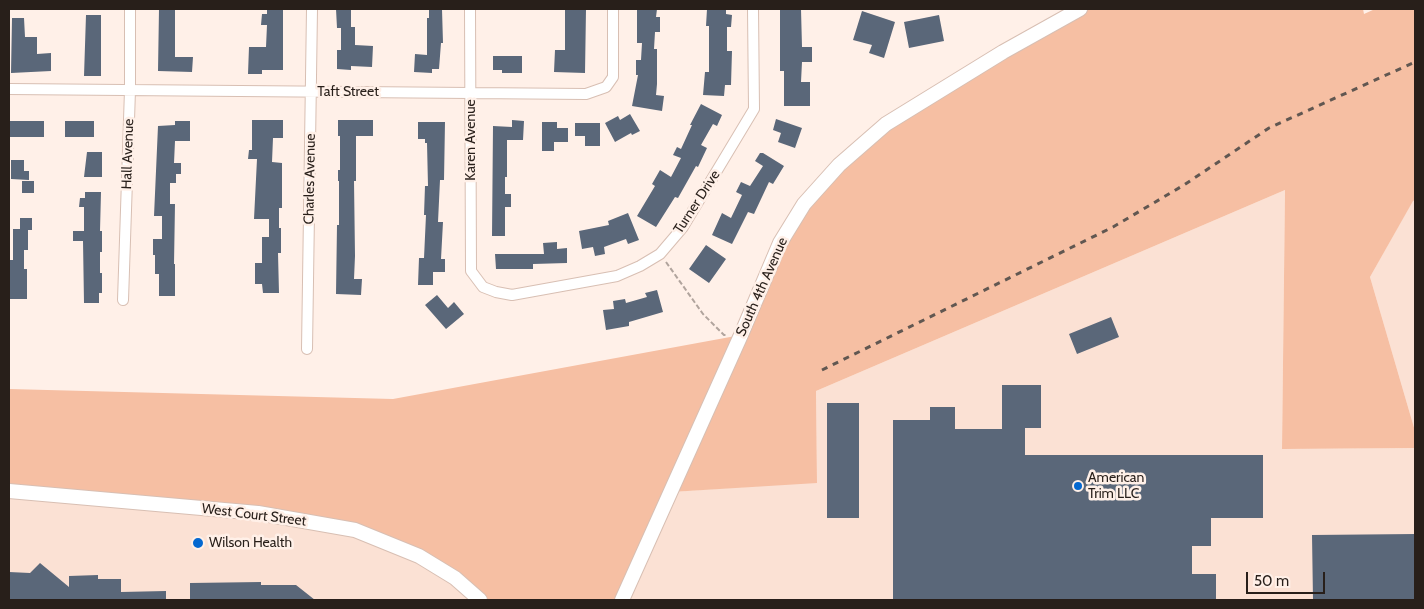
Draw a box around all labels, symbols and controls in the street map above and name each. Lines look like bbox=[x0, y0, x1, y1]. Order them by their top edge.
street label: Taft Street bbox=[317, 84, 379, 100]
street label: Karen Avenue bbox=[463, 99, 479, 181]
street label: Hall Avenue bbox=[118, 118, 138, 190]
street label: Charles Avenue bbox=[301, 133, 319, 225]
street label: Turner Drive bbox=[670, 167, 724, 237]
street label: South 4th Avenue bbox=[733, 235, 791, 339]
place label: American Trim LLC bbox=[1088, 470, 1144, 502]
marker: American Trim LLC bbox=[1072, 480, 1084, 492]
street label: West Court Street bbox=[201, 500, 307, 530]
place label: Wilson Health bbox=[209, 535, 292, 551]
marker: Wilson Health bbox=[191, 536, 205, 550]
scale bar bbox=[1249, 562, 1328, 594]
text: 50 m bbox=[1254, 572, 1289, 590]

